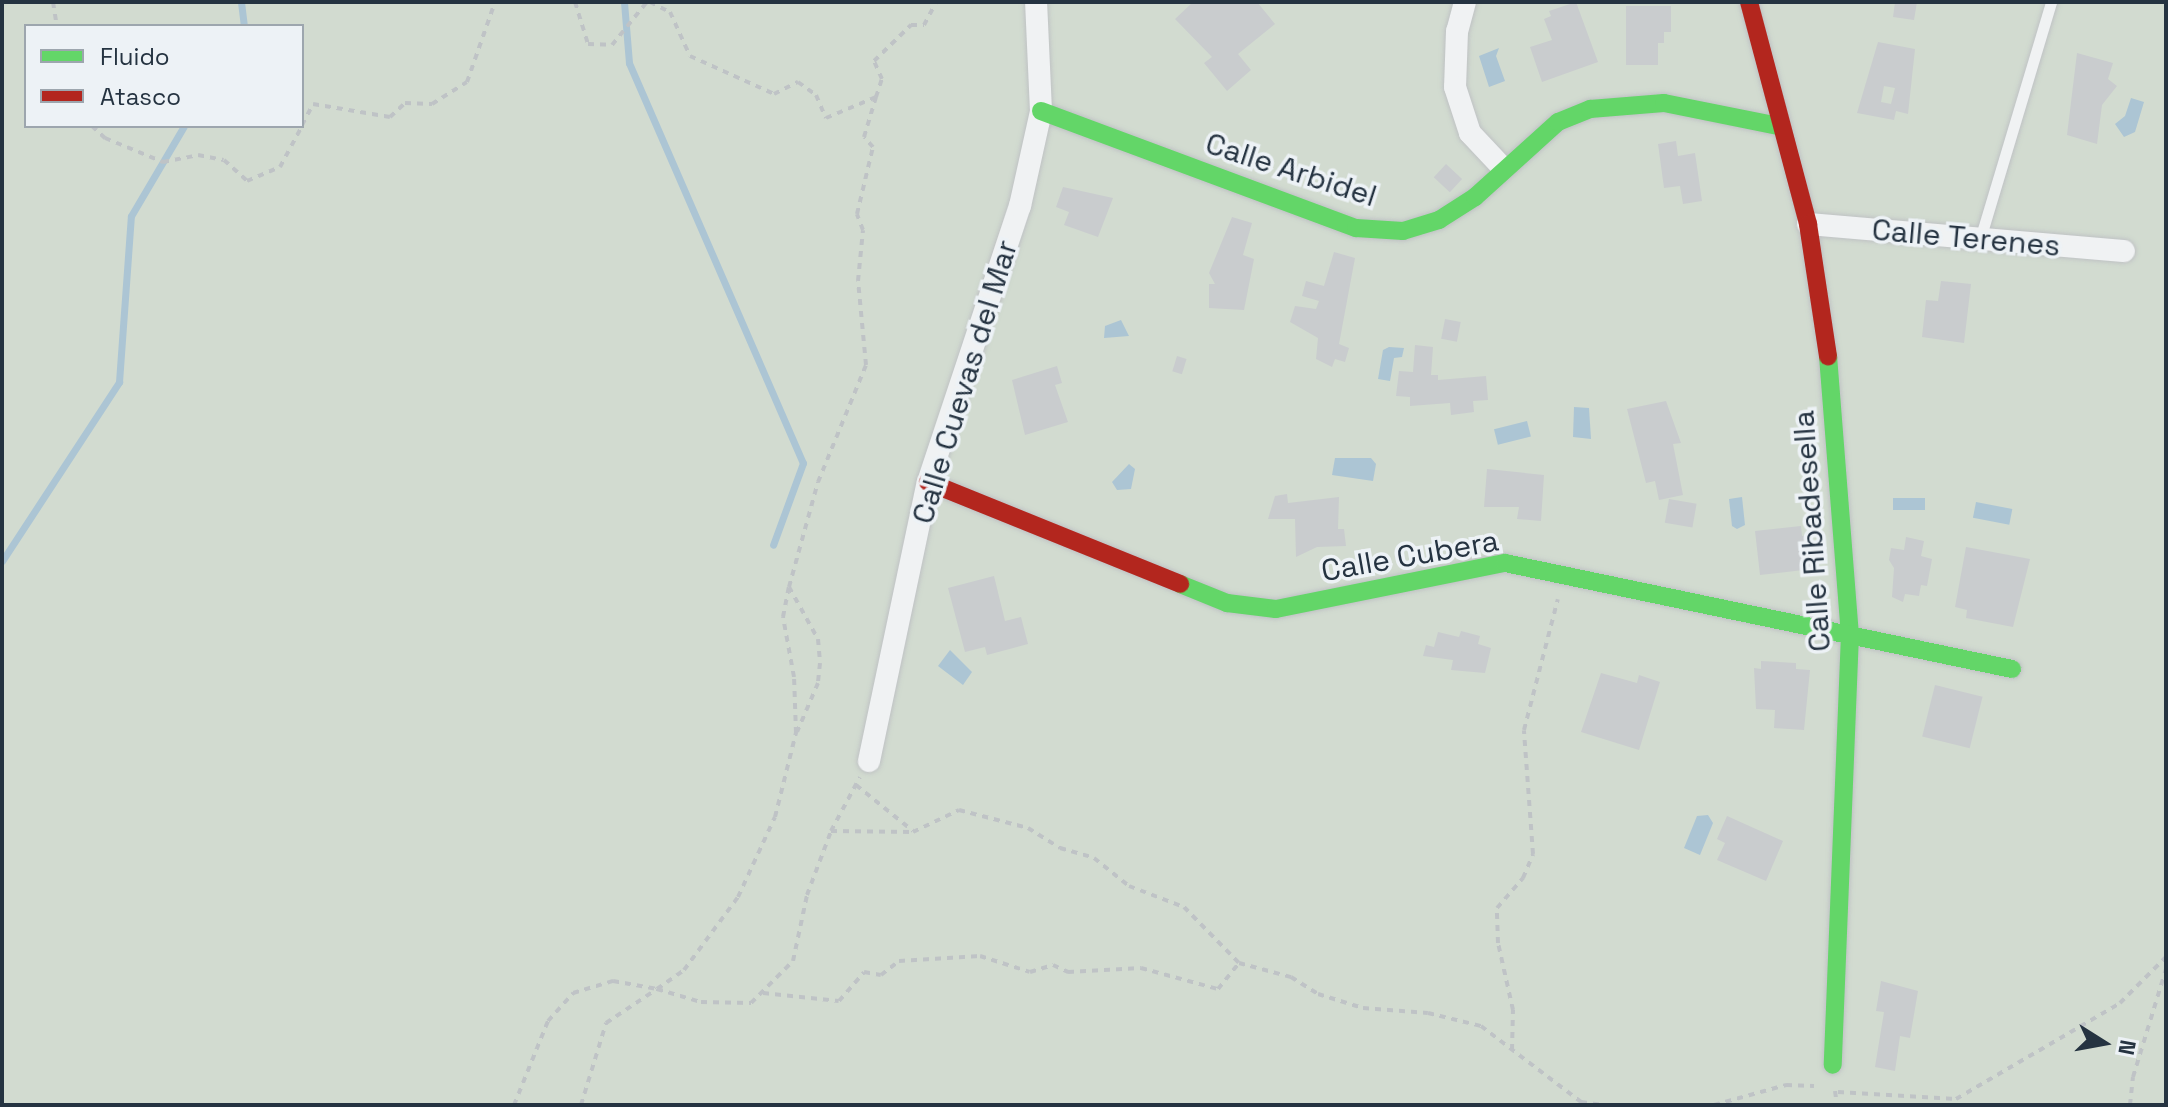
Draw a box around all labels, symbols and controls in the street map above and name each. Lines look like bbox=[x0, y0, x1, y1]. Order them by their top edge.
legend bbox=[24, 24, 304, 128]
text: Fluido bbox=[100, 41, 170, 72]
text: Atasco bbox=[100, 81, 181, 112]
street label: Calle Arbidel bbox=[1201, 125, 1381, 215]
street label: Calle Terenes bbox=[1870, 212, 2062, 264]
street label: Calle Cuevas del Mar bbox=[905, 236, 1025, 528]
street label: Calle Ribadesella bbox=[1786, 409, 1838, 653]
street label: Calle Cubera bbox=[1319, 523, 1501, 589]
north arrow bbox=[2064, 1003, 2144, 1083]
text: N bbox=[2112, 1038, 2143, 1057]

